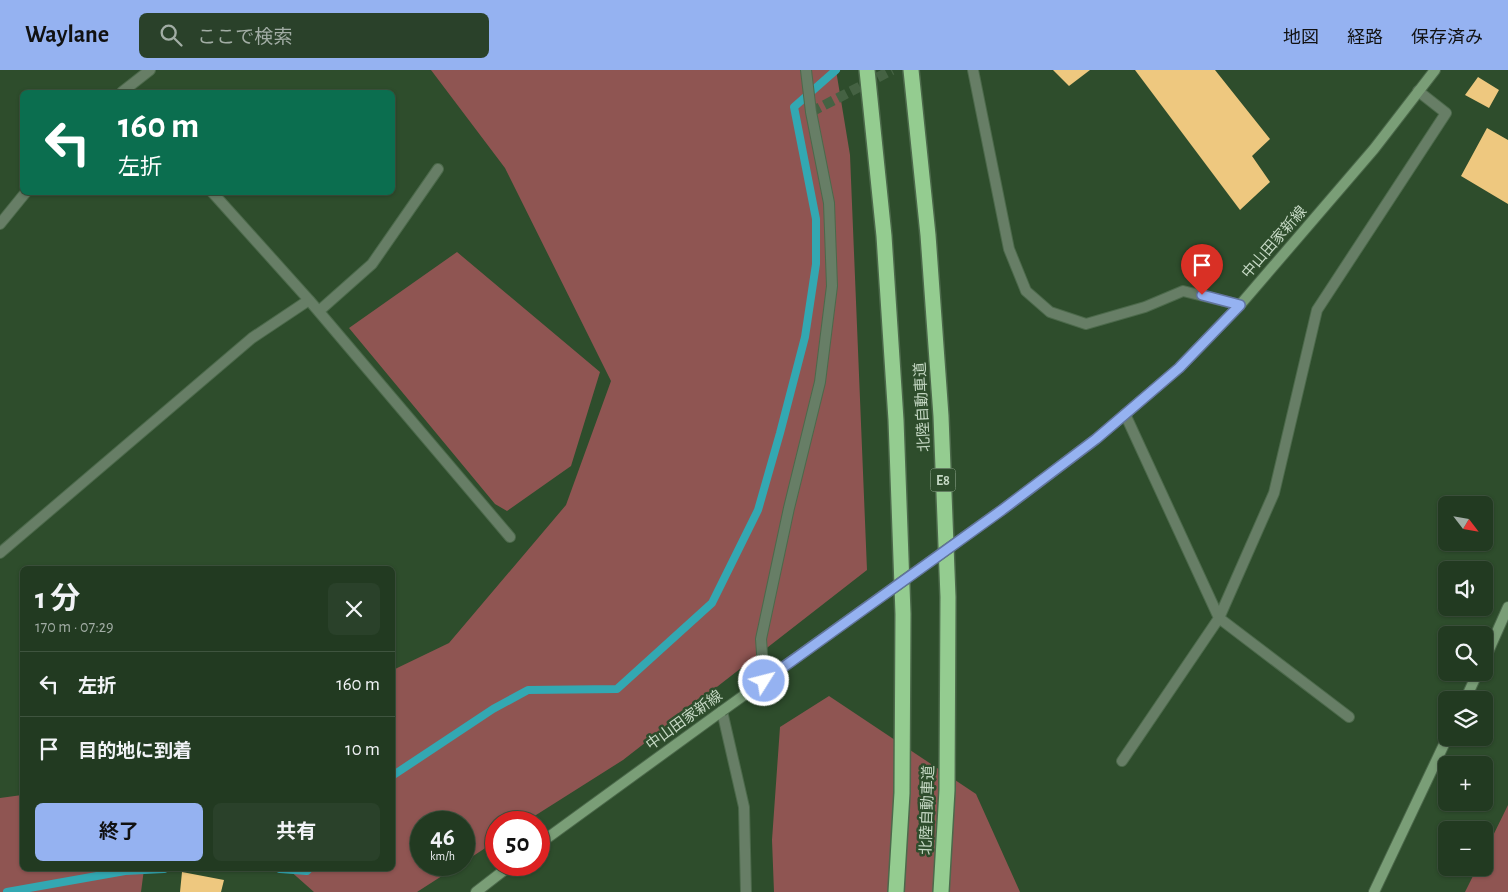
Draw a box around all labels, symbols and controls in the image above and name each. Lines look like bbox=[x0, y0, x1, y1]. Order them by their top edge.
search box bbox=[139, 13, 489, 58]
icon: search bbox=[157, 21, 185, 49]
text: Waylane bbox=[25, 23, 109, 47]
text: ここで検索 bbox=[197, 28, 292, 47]
text: 地図 bbox=[1283, 29, 1319, 47]
text: 経路 bbox=[1347, 29, 1383, 47]
text: 保存済み bbox=[1411, 29, 1483, 47]
text: 160 m bbox=[118, 109, 199, 144]
icon: left bbox=[35, 110, 100, 175]
text: 左折 bbox=[118, 156, 162, 178]
street label: 中山田家新線 bbox=[1238, 203, 1310, 281]
pin bbox=[1181, 244, 1223, 295]
icon: arrive bbox=[1188, 251, 1216, 279]
street label: 北陸自動車道 bbox=[911, 362, 932, 452]
road number: E8 bbox=[930, 468, 956, 492]
north arrow bbox=[1438, 496, 1492, 551]
map controls bbox=[1438, 496, 1493, 876]
button: sound bbox=[1438, 561, 1493, 616]
button: close bbox=[328, 583, 380, 635]
text: 1 分 bbox=[35, 584, 80, 614]
text: 170 m · 07:29 bbox=[35, 619, 114, 635]
button: search bbox=[1438, 626, 1493, 681]
position arrow bbox=[737, 654, 789, 706]
icon: left bbox=[35, 670, 63, 698]
text: 160 m bbox=[336, 675, 380, 694]
text: 左折 bbox=[78, 677, 116, 696]
street label: 中山田家新線 bbox=[643, 687, 725, 753]
button: layers bbox=[1438, 691, 1493, 746]
icon: arrive bbox=[35, 735, 63, 763]
text: 10 m bbox=[345, 740, 380, 759]
text: 目的地に到着 bbox=[78, 742, 192, 761]
button: + bbox=[1438, 756, 1493, 811]
street label: 北陸自動車道 bbox=[916, 765, 937, 855]
button: 終了 bbox=[35, 803, 203, 861]
button: 共有 bbox=[213, 803, 380, 861]
speed limit sign: 50 bbox=[485, 811, 550, 876]
button: − bbox=[1438, 821, 1493, 876]
text: 46 bbox=[430, 825, 455, 850]
text: km/h bbox=[430, 850, 455, 862]

